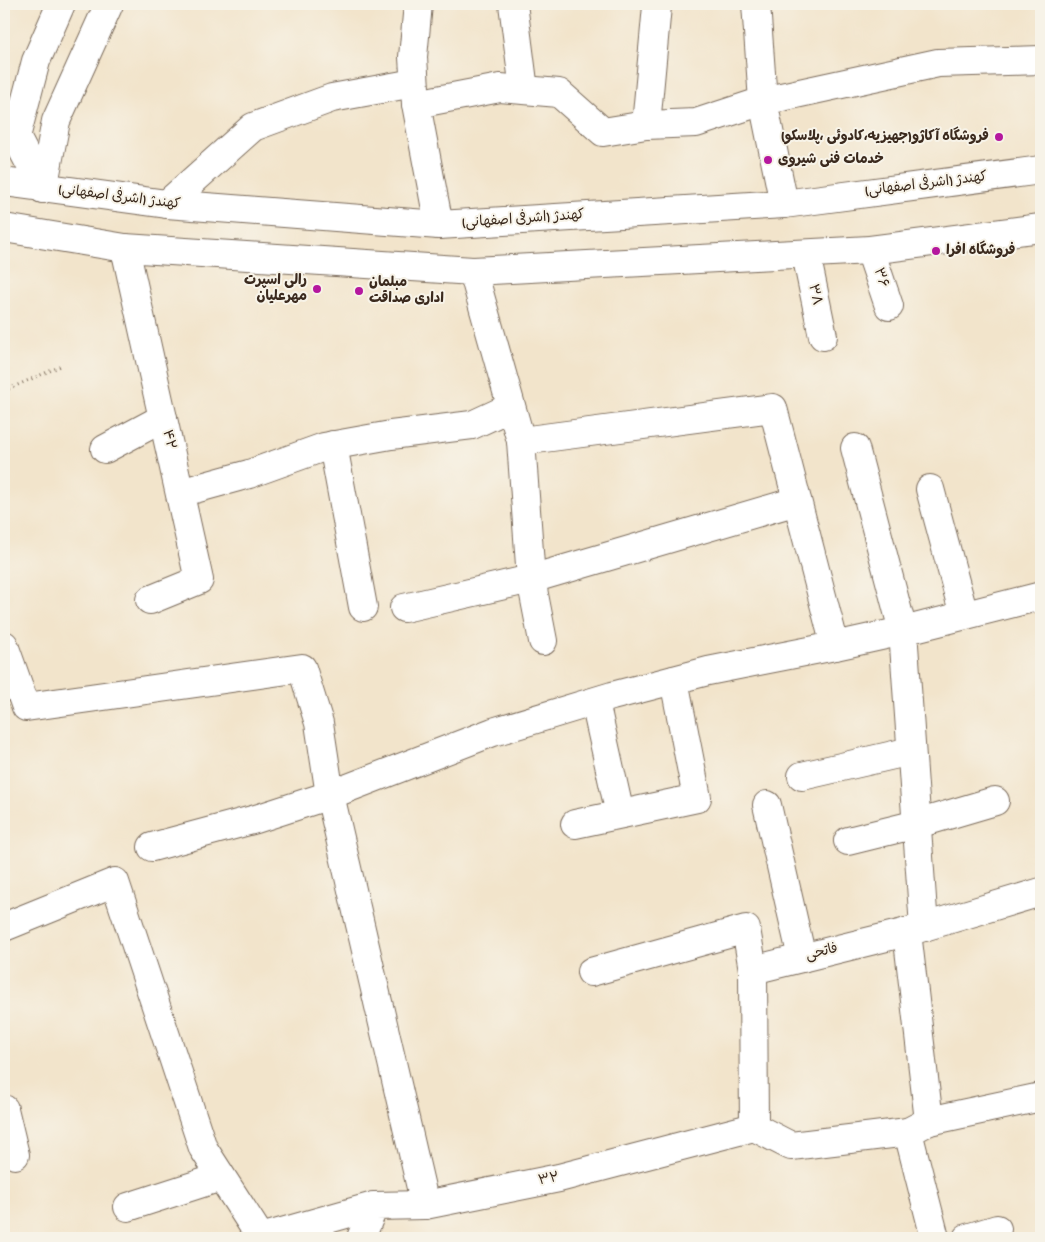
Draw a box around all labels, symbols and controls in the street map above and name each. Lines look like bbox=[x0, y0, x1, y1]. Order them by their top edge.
place label: فروشگاه آکاژو(جهیزیه،کادوئی ،پلاسکو) bbox=[781, 126, 989, 146]
marker: فروشگاه آکاژو(جهیزیه،کادوئی ،پلاسکو) bbox=[993, 131, 1005, 143]
place label: خدمات فنی شیروی bbox=[778, 150, 884, 169]
marker: خدمات فنی شیروی bbox=[762, 154, 774, 166]
street label: کهندژ (اشرفی اصفهانی) bbox=[863, 166, 988, 201]
street label: کهندژ (اشرفی اصفهانی) bbox=[57, 179, 182, 214]
street label: کهندژ (اشرفی اصفهانی) bbox=[461, 204, 585, 233]
place label: فروشگاه افرا bbox=[946, 240, 1015, 260]
marker: فروشگاه افرا bbox=[930, 245, 942, 257]
street label: ۳۶ bbox=[869, 266, 891, 290]
place label: رالی اسپرت مهرعلیان bbox=[244, 273, 307, 306]
place label: مبلمان اداری صداقت bbox=[369, 275, 444, 308]
marker: رالی اسپرت مهرعلیان bbox=[311, 283, 323, 295]
street label: ۳۸ bbox=[803, 283, 825, 307]
marker: مبلمان اداری صداقت bbox=[353, 285, 365, 297]
street label: ۴۲ bbox=[157, 428, 179, 452]
street label: فاتحی bbox=[804, 941, 840, 965]
street label: ۳۲ bbox=[537, 1170, 561, 1190]

